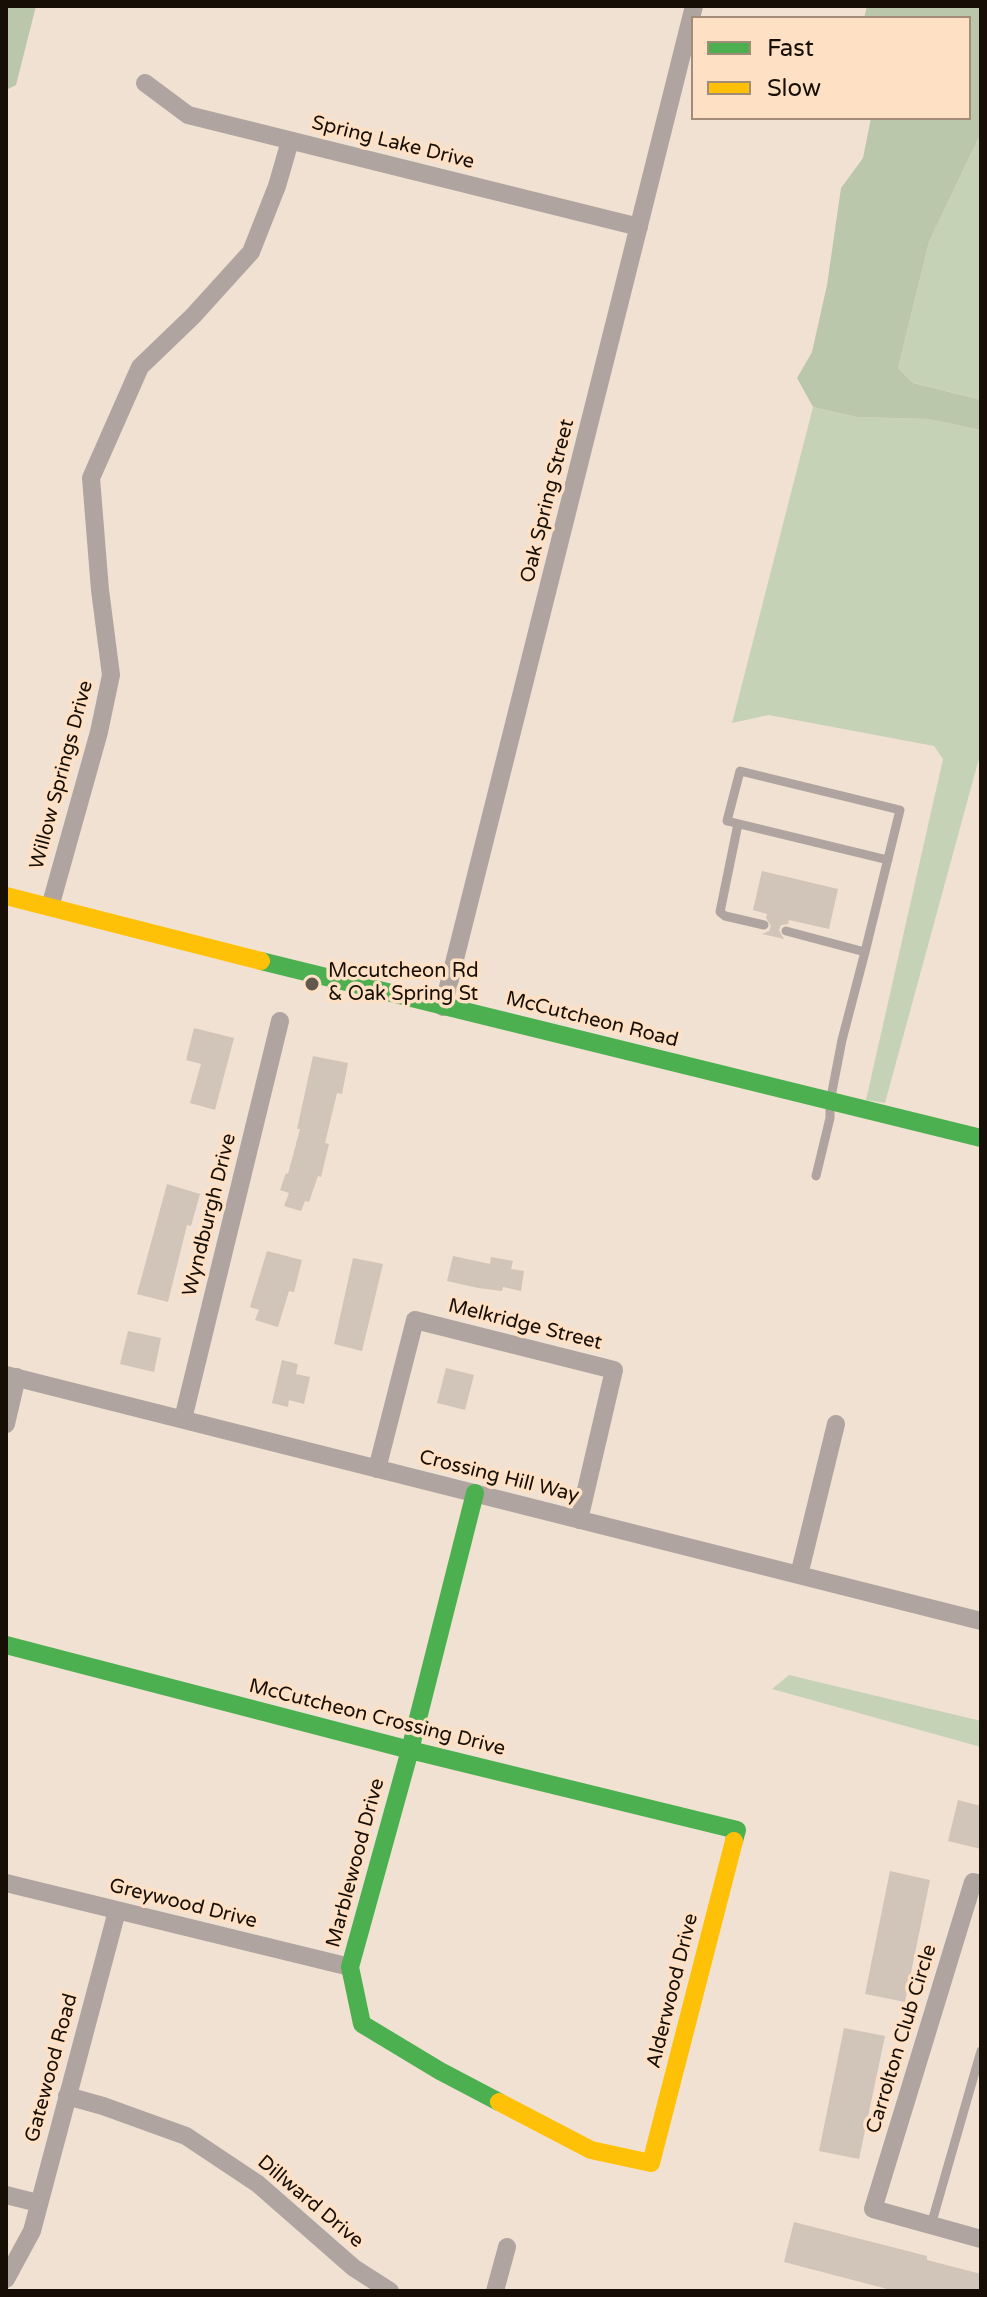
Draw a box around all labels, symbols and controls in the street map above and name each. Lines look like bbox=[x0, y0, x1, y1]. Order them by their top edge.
legend bbox=[691, 16, 971, 120]
text: Fast bbox=[767, 34, 814, 63]
text: Slow bbox=[767, 74, 821, 103]
street label: Spring Lake Drive bbox=[309, 111, 477, 175]
street label: Oak Spring Street bbox=[516, 417, 580, 585]
street label: Willow Springs Drive bbox=[25, 678, 99, 872]
place label: Mccutcheon Rd & Oak Spring St bbox=[328, 960, 479, 1007]
marker: Mccutcheon Rd & Oak Spring St bbox=[303, 975, 321, 993]
street label: McCutcheon Road bbox=[503, 987, 681, 1053]
street label: Wyndburgh Drive bbox=[178, 1131, 242, 1299]
street label: Melkridge Street bbox=[446, 1294, 604, 1356]
street label: Crossing Hill Way bbox=[417, 1446, 581, 1508]
street label: McCutcheon Crossing Drive bbox=[246, 1675, 508, 1761]
street label: Marblewood Drive bbox=[322, 1776, 390, 1950]
street label: Greywood Drive bbox=[107, 1874, 259, 1934]
street label: Alderwood Drive bbox=[642, 1911, 704, 2071]
street label: Carrolton Club Circle bbox=[862, 1942, 942, 2136]
street label: Gatewood Road bbox=[21, 1991, 83, 2145]
street label: Dillward Drive bbox=[252, 2151, 368, 2253]

